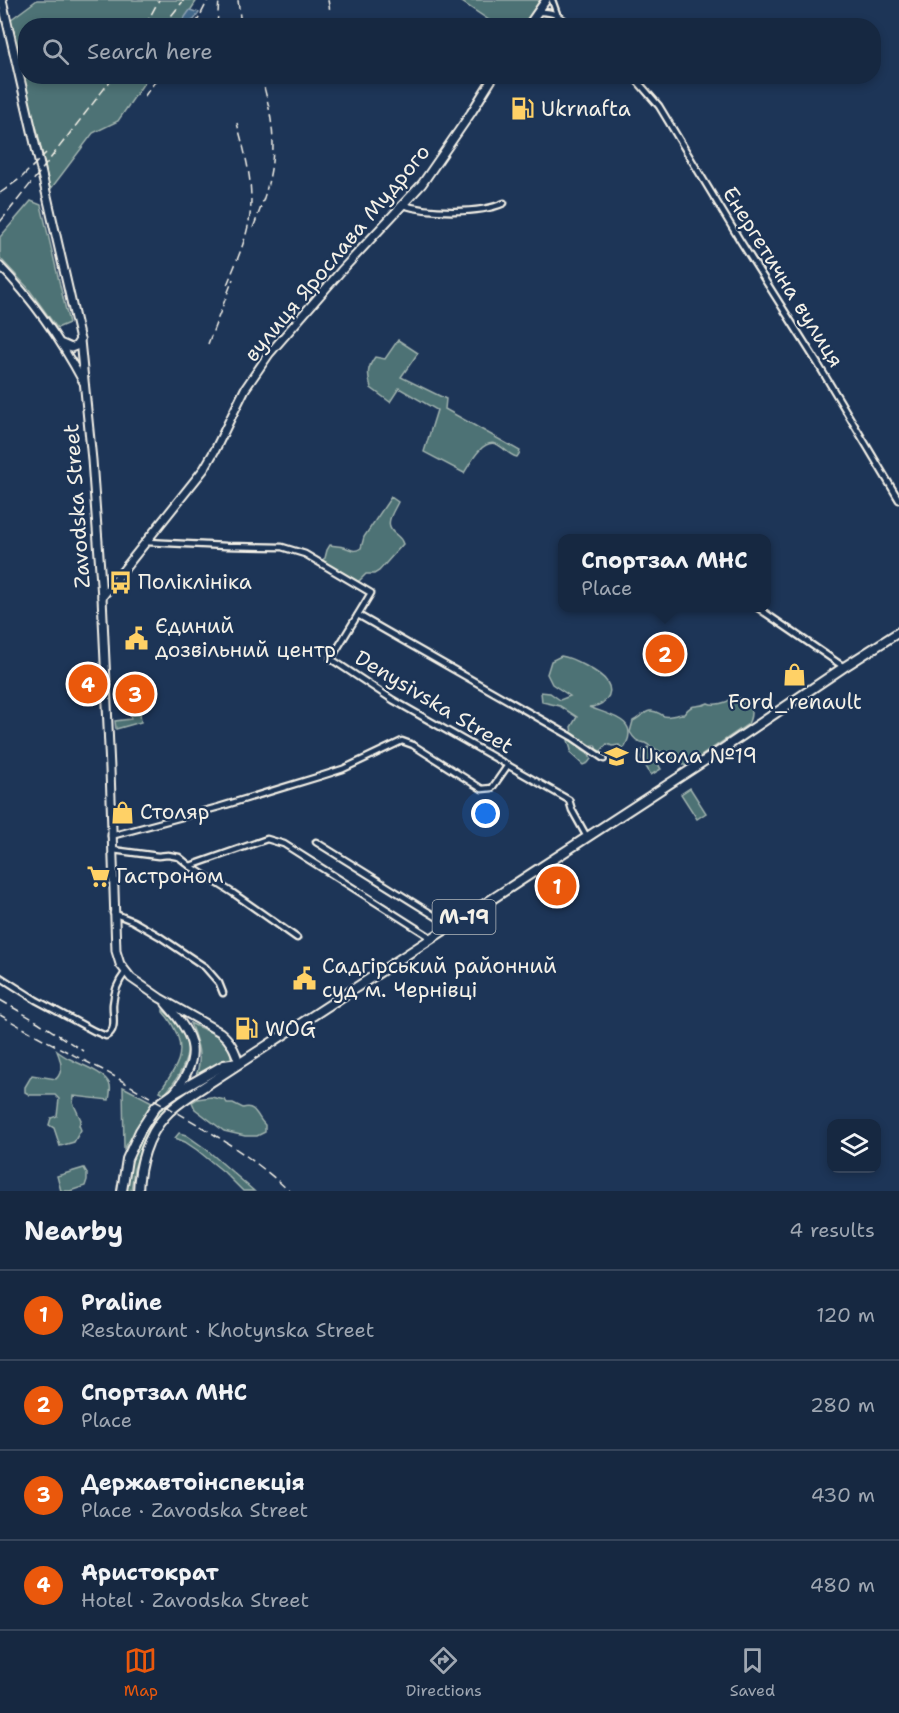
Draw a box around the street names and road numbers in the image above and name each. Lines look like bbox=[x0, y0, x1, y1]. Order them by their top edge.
street label: вулиця Ярослава Мудрого bbox=[238, 139, 436, 367]
street label: Енергетична вулиця bbox=[716, 181, 850, 373]
street label: Zavodska Street bbox=[57, 423, 97, 589]
street label: Denysivska Street bbox=[350, 644, 518, 760]
road number: М-19 bbox=[432, 900, 496, 934]

